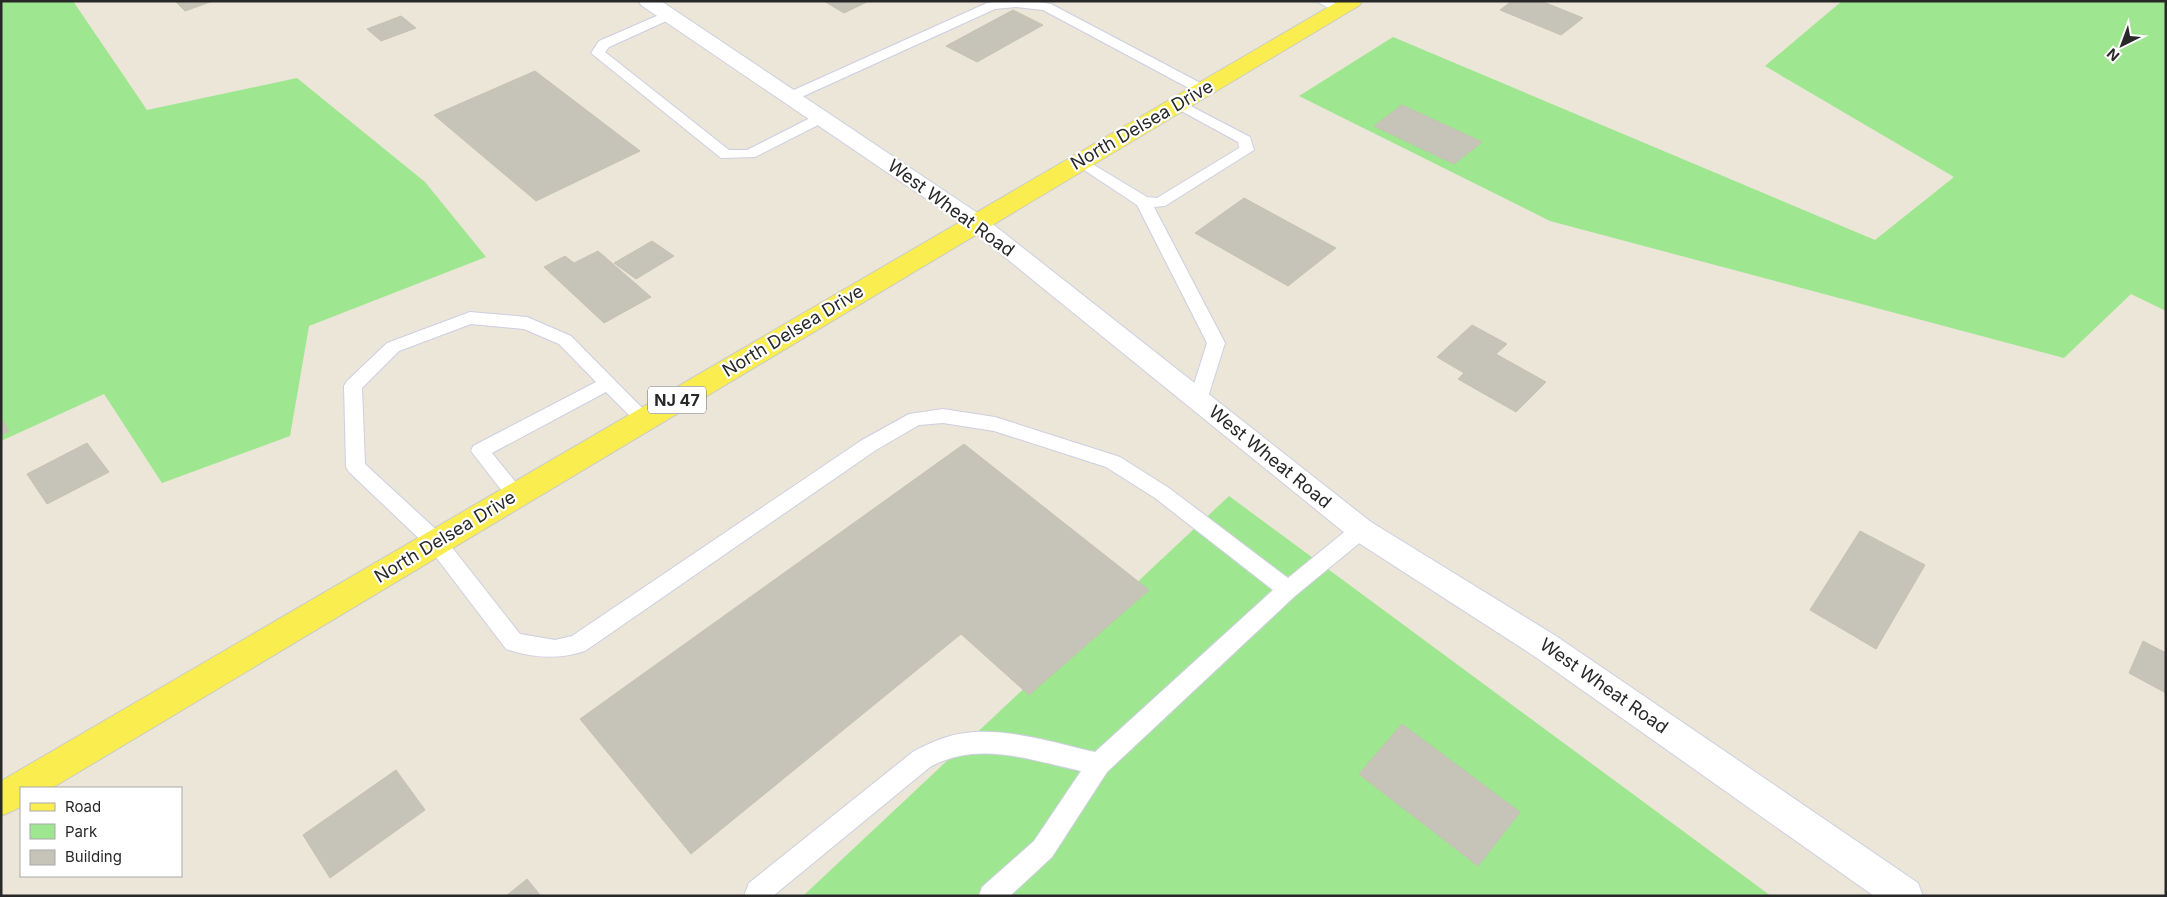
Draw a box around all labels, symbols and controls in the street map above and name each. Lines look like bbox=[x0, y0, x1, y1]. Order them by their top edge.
north arrow bbox=[2097, 20, 2147, 70]
text: N bbox=[2103, 45, 2123, 65]
street label: North Delsea Drive bbox=[1067, 75, 1217, 174]
street label: West Wheat Road bbox=[884, 155, 1019, 261]
street label: North Delsea Drive bbox=[718, 280, 867, 381]
road number: NJ 47 bbox=[648, 386, 706, 414]
street label: West Wheat Road bbox=[1205, 401, 1336, 512]
street label: North Delsea Drive bbox=[370, 486, 519, 587]
street label: West Wheat Road bbox=[1536, 634, 1672, 738]
legend bbox=[20, 787, 182, 877]
text: Road bbox=[65, 797, 101, 816]
text: Park bbox=[65, 822, 98, 841]
text: Building bbox=[65, 847, 122, 866]

